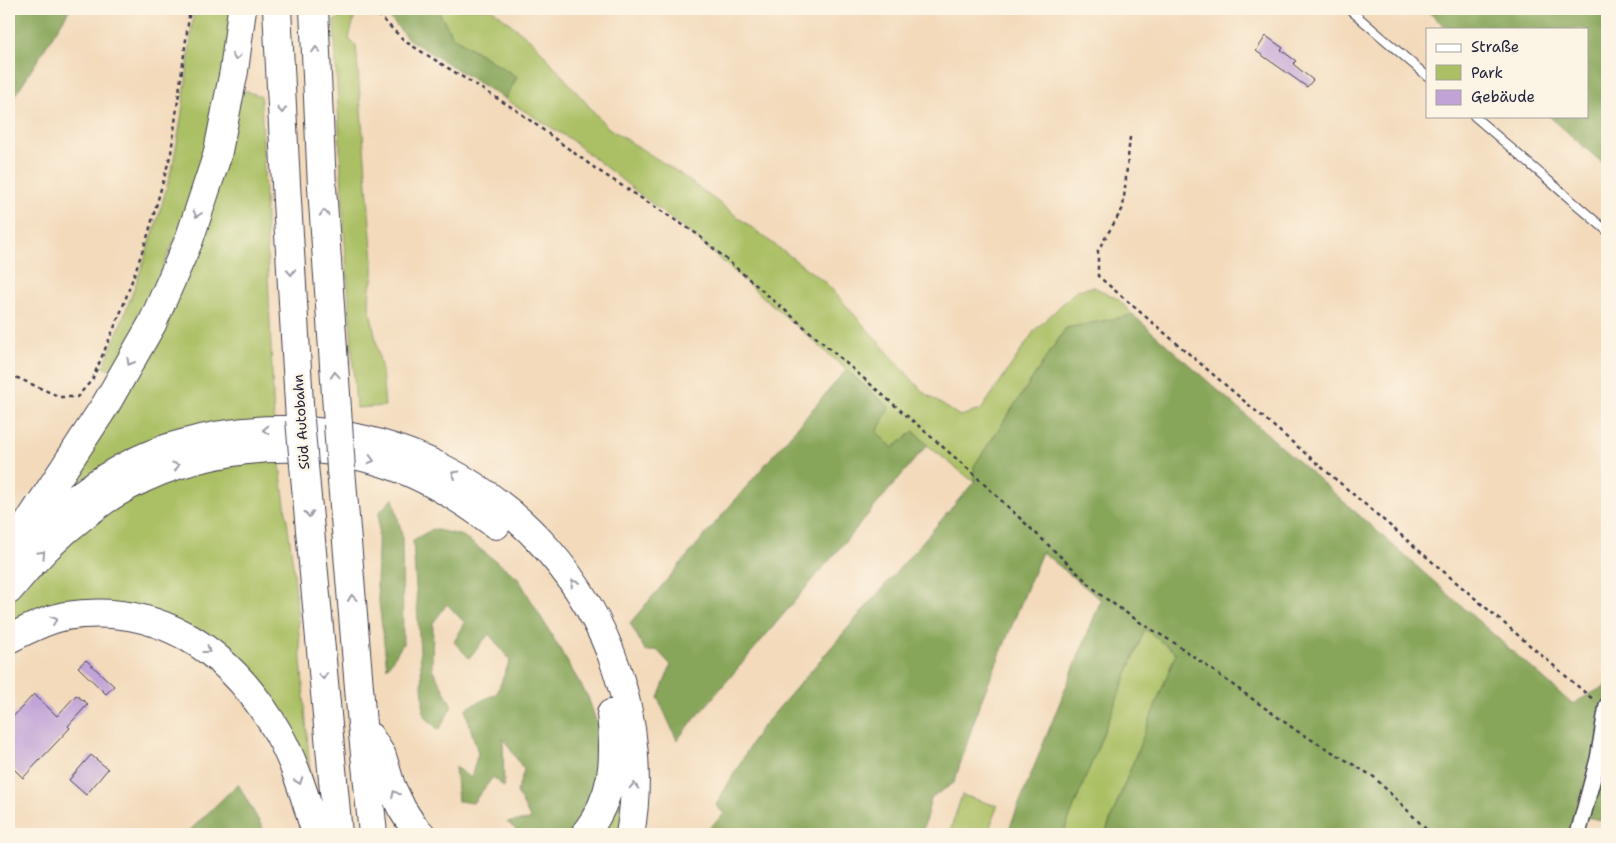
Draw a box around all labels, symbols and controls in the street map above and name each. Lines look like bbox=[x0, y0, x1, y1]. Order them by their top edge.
legend bbox=[1426, 28, 1588, 118]
text: Straße bbox=[1471, 37, 1519, 57]
one-way arrow bbox=[310, 46, 321, 54]
one-way arrow bbox=[231, 53, 242, 61]
text: Park bbox=[1471, 63, 1503, 83]
text: Gebäude bbox=[1471, 87, 1535, 107]
one-way arrow bbox=[277, 106, 288, 114]
one-way arrow bbox=[318, 208, 329, 216]
one-way arrow bbox=[193, 210, 203, 218]
one-way arrow bbox=[285, 268, 296, 276]
one-way arrow bbox=[126, 357, 136, 366]
one-way arrow bbox=[329, 371, 340, 379]
street label: Süd Autobahn bbox=[289, 373, 313, 470]
one-way arrow bbox=[262, 425, 270, 435]
one-way arrow bbox=[367, 454, 375, 465]
one-way arrow bbox=[172, 462, 180, 472]
one-way arrow bbox=[452, 471, 461, 481]
one-way arrow bbox=[303, 510, 314, 518]
one-way arrow bbox=[36, 550, 45, 559]
one-way arrow bbox=[570, 580, 580, 589]
one-way arrow bbox=[347, 594, 358, 602]
one-way arrow bbox=[49, 616, 57, 626]
one-way arrow bbox=[201, 644, 211, 653]
one-way arrow bbox=[317, 672, 328, 680]
one-way arrow bbox=[293, 776, 303, 785]
one-way arrow bbox=[629, 782, 639, 790]
one-way arrow bbox=[391, 790, 401, 799]

